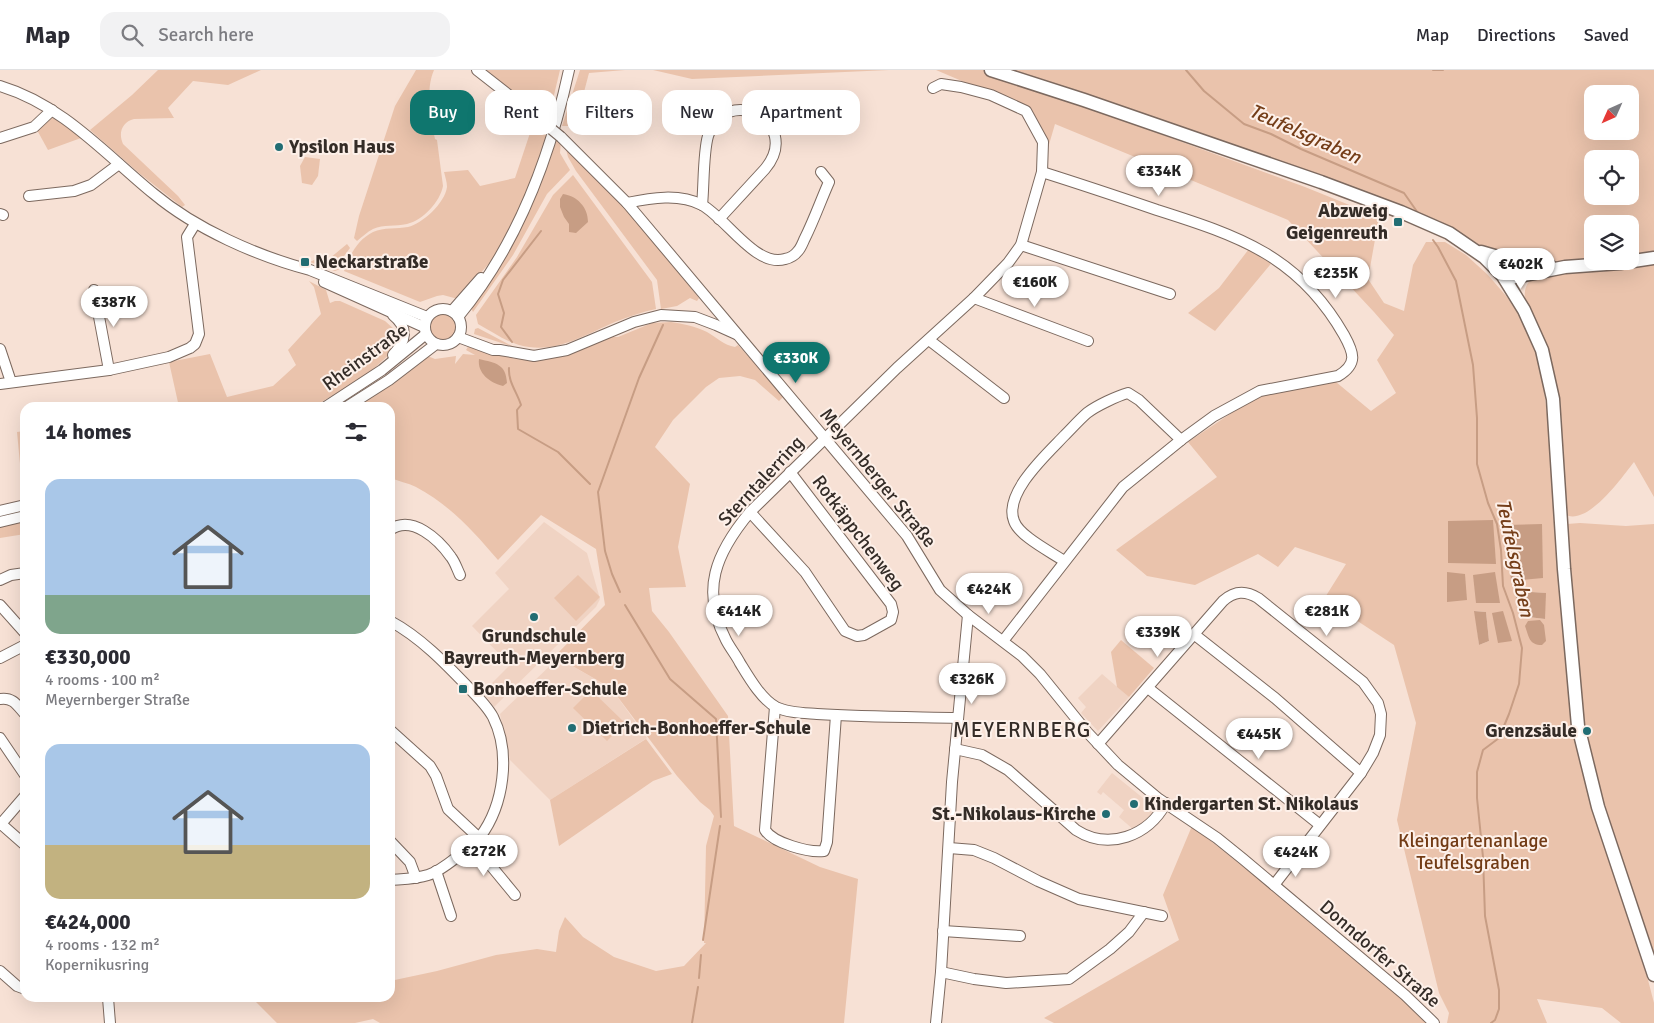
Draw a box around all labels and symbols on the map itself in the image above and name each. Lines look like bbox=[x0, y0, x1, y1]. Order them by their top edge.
north arrow bbox=[1584, 85, 1639, 140]
water label: Teufelsgraben bbox=[1245, 98, 1366, 170]
place label: Ypsilon Haus bbox=[288, 135, 395, 159]
marker: Ypsilon Haus bbox=[273, 141, 285, 153]
pin: €334K bbox=[1124, 154, 1194, 197]
place label: Abzweig Geigenreuth bbox=[1286, 199, 1388, 245]
marker: Abzweig Geigenreuth bbox=[1392, 216, 1404, 228]
pin: €402K bbox=[1486, 248, 1556, 290]
place label: Neckarstraße bbox=[315, 250, 428, 274]
marker: Neckarstraße bbox=[299, 256, 311, 268]
pin: €235K bbox=[1301, 256, 1371, 299]
pin: €160K bbox=[1000, 266, 1070, 308]
pin: €387K bbox=[79, 286, 149, 328]
street label: Rheinstraße bbox=[318, 318, 412, 396]
pin: €330K bbox=[761, 342, 831, 384]
street label: Meyernberger Straße bbox=[814, 403, 942, 553]
street label: Sterntalerring bbox=[713, 431, 809, 531]
street label: Rotkäppchenweg bbox=[807, 470, 909, 596]
water label: Teufelsgraben bbox=[1490, 497, 1540, 620]
pin: €424K bbox=[954, 572, 1024, 615]
pin: €414K bbox=[704, 594, 774, 637]
pin: €281K bbox=[1292, 594, 1362, 637]
marker: Grundschule Bayreuth-Meyernberg bbox=[528, 611, 540, 623]
pin: €339K bbox=[1123, 616, 1193, 658]
place label: Grundschule Bayreuth-Meyernberg bbox=[443, 624, 625, 670]
pin: €326K bbox=[937, 662, 1007, 705]
place label: Bonhoeffer-Schule bbox=[473, 677, 627, 701]
marker: Bonhoeffer-Schule bbox=[457, 683, 469, 695]
place label: Dietrich-Bonhoeffer-Schule bbox=[582, 716, 811, 740]
district label: MEYERNBERG bbox=[953, 717, 1091, 743]
pin: €445K bbox=[1224, 718, 1294, 760]
place label: Grenzsäule bbox=[1485, 719, 1577, 743]
marker: Dietrich-Bonhoeffer-Schule bbox=[566, 722, 578, 734]
marker: Grenzsäule bbox=[1581, 725, 1593, 737]
place label: Kindergarten St. Nikolaus bbox=[1144, 792, 1358, 816]
marker: Kindergarten St. Nikolaus bbox=[1128, 798, 1140, 810]
place label: St.-Nikolaus-Kirche bbox=[932, 802, 1096, 826]
marker: St.-Nikolaus-Kirche bbox=[1100, 808, 1112, 820]
park label: Kleingartenanlage Teufelsgraben bbox=[1398, 829, 1548, 875]
pin: €272K bbox=[449, 834, 519, 877]
pin: €424K bbox=[1261, 836, 1331, 878]
street label: Donndorfer Straße bbox=[1315, 895, 1445, 1013]

